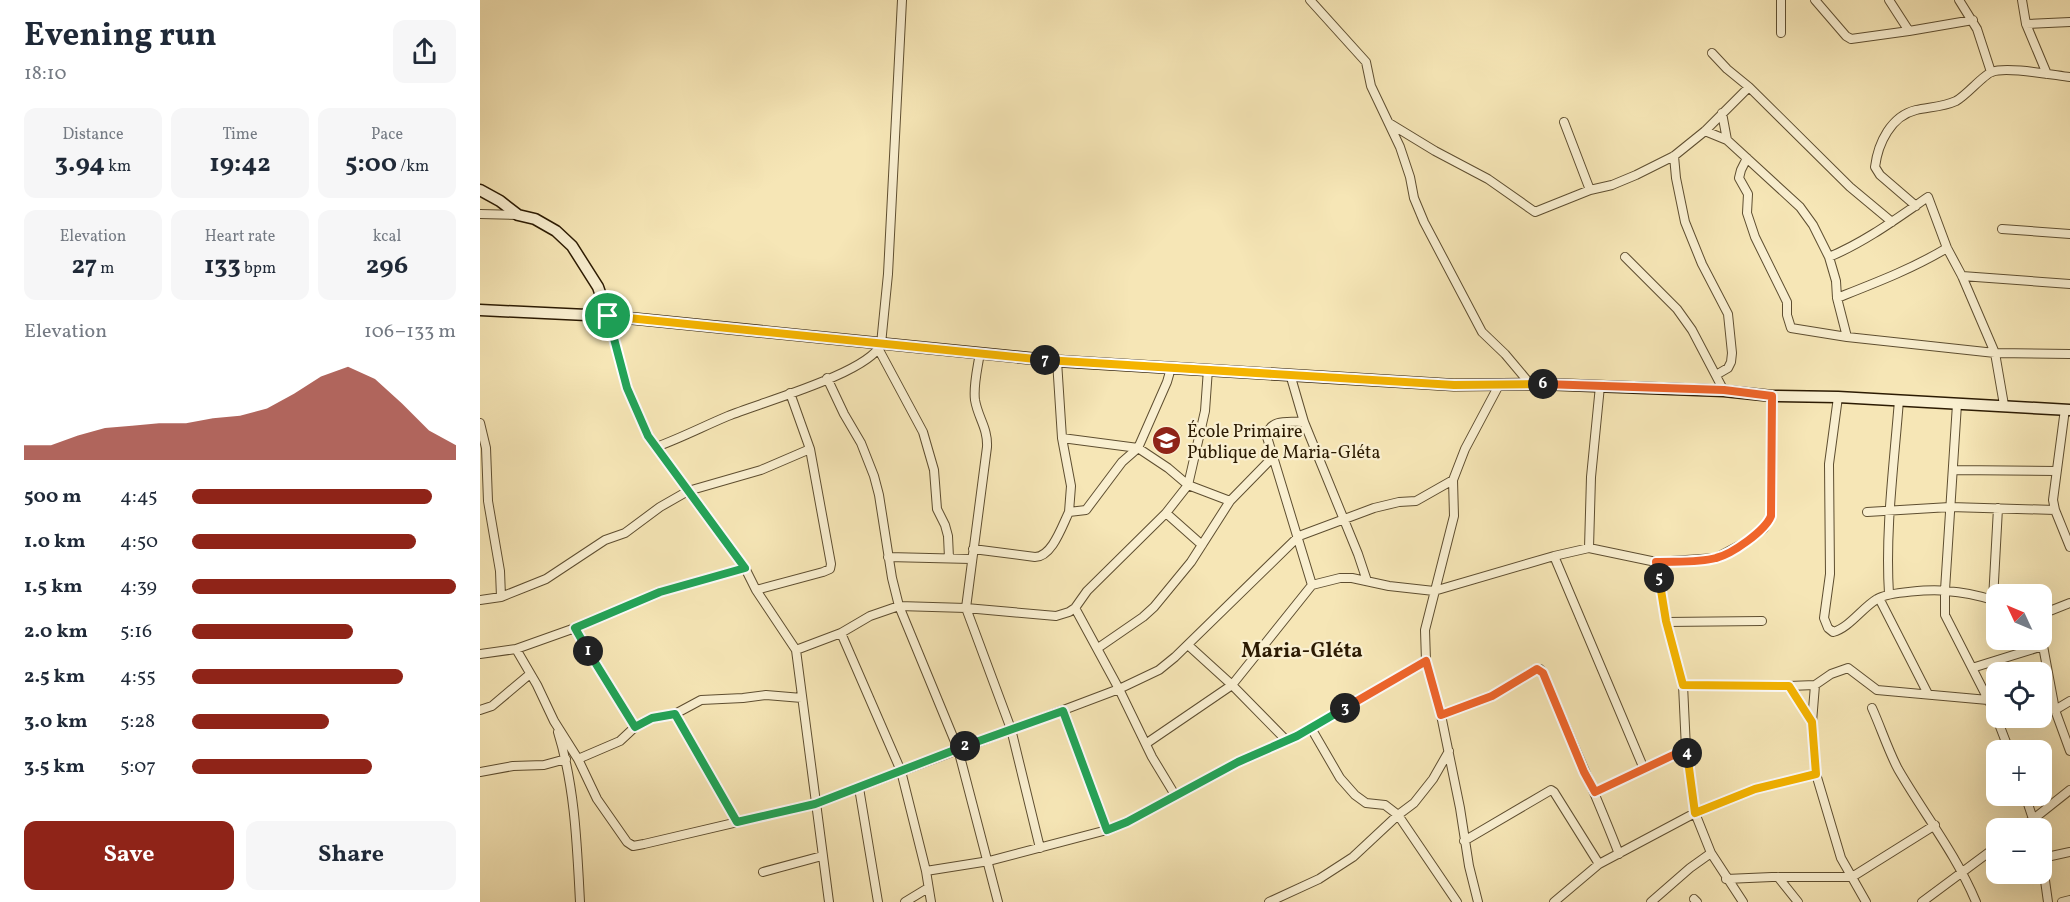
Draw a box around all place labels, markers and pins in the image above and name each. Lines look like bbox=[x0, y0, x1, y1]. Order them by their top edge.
pin bbox=[582, 290, 633, 341]
pin: 7 bbox=[1030, 345, 1060, 375]
pin: 6 bbox=[1528, 369, 1558, 399]
place label: École Primaire Publique de Maria-Gléta bbox=[1187, 420, 1380, 466]
school or university icon: École Primaire Publique de Maria-Gléta bbox=[1150, 425, 1182, 457]
pin: 5 bbox=[1644, 563, 1674, 593]
pin: 1 bbox=[573, 636, 603, 666]
pin: 3 bbox=[1330, 693, 1360, 723]
pin: 2 bbox=[950, 731, 980, 761]
pin: 4 bbox=[1672, 738, 1702, 768]

